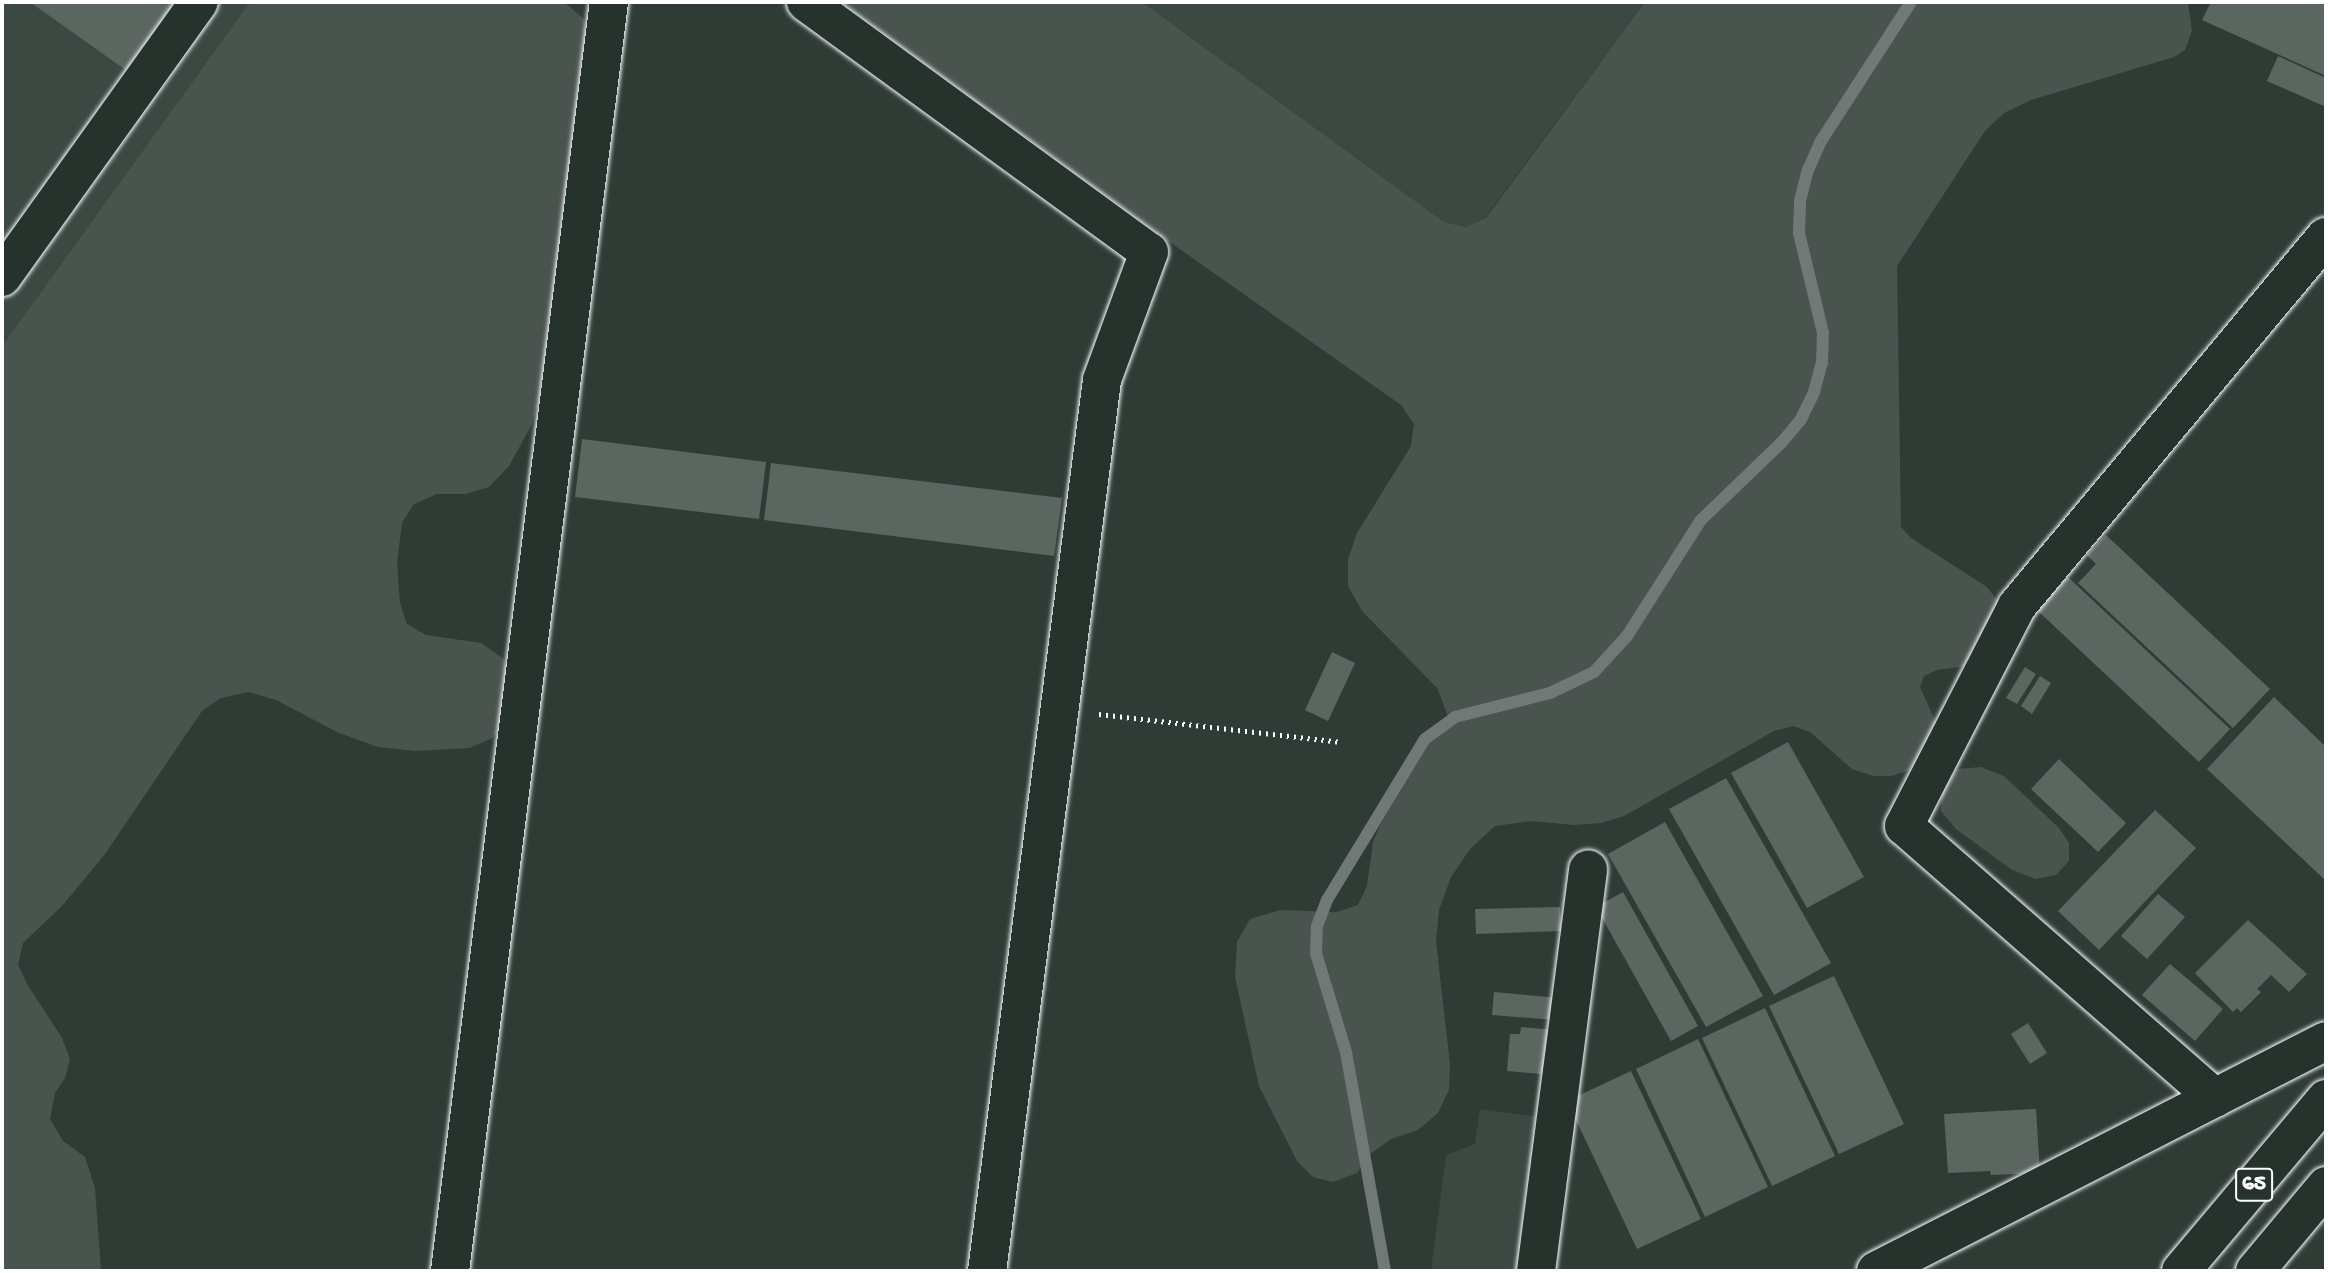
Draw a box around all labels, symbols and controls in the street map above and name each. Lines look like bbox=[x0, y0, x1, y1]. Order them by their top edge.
road number: 65 bbox=[2235, 1166, 2273, 1204]

